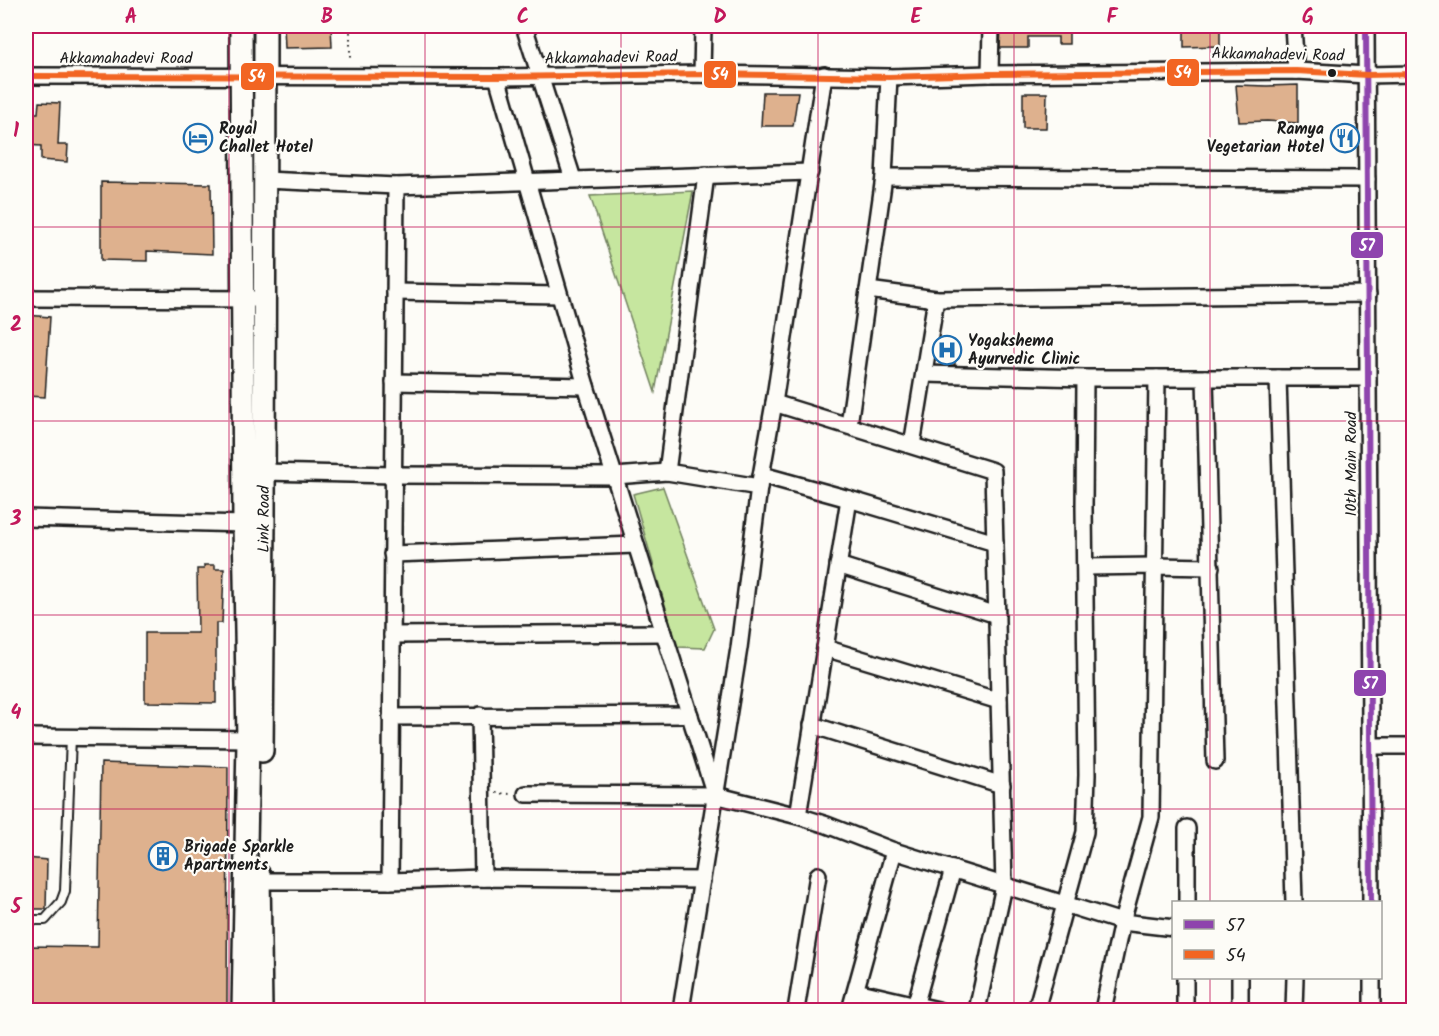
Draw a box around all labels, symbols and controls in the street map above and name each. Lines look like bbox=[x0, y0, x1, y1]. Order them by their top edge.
text: A bbox=[125, 2, 137, 34]
text: B bbox=[321, 2, 333, 34]
text: C bbox=[517, 2, 529, 34]
text: D bbox=[713, 2, 727, 34]
text: E bbox=[910, 2, 922, 34]
text: F bbox=[1107, 2, 1119, 34]
text: G bbox=[1302, 2, 1314, 34]
street label: Akkamahadevi Road bbox=[1211, 41, 1346, 69]
street label: Akkamahadevi Road bbox=[544, 44, 679, 72]
street label: Akkamahadevi Road bbox=[60, 46, 193, 71]
line badge: 54 bbox=[1166, 58, 1200, 87]
line badge: 54 bbox=[703, 60, 737, 89]
text: 54 bbox=[1174, 61, 1192, 86]
line badge: 54 bbox=[240, 62, 275, 91]
text: 54 bbox=[711, 63, 729, 88]
text: 54 bbox=[248, 65, 266, 90]
unlabelled marker bbox=[1326, 67, 1338, 79]
text: 1 bbox=[13, 116, 19, 148]
place label: Royal Challet Hotel bbox=[219, 117, 313, 160]
place label: Ramya Vegetarian Hotel bbox=[1207, 117, 1325, 160]
hotel icon: Royal Challet Hotel bbox=[182, 122, 214, 154]
restaurant icon: Ramya Vegetarian Hotel bbox=[1329, 122, 1361, 154]
line badge: 57 bbox=[1350, 231, 1384, 259]
text: 57 bbox=[1358, 234, 1375, 259]
text: 2 bbox=[10, 310, 22, 342]
place label: Yogakshema Ayurvedic Clinic bbox=[968, 329, 1080, 372]
hospital icon: Yogakshema Ayurvedic Clinic bbox=[931, 334, 963, 366]
street label: 10th Main Road bbox=[1339, 410, 1364, 517]
street label: Link Road bbox=[251, 484, 277, 553]
text: 3 bbox=[10, 504, 22, 536]
line badge: 57 bbox=[1353, 669, 1387, 697]
text: 57 bbox=[1361, 672, 1378, 697]
text: 4 bbox=[11, 698, 22, 730]
place label: Brigade Sparkle Apartments bbox=[184, 835, 294, 878]
building icon: Brigade Sparkle Apartments bbox=[147, 840, 179, 872]
text: 5 bbox=[10, 892, 23, 924]
legend bbox=[1172, 901, 1382, 979]
text: 57 bbox=[1226, 912, 1245, 941]
text: 54 bbox=[1226, 942, 1246, 971]

